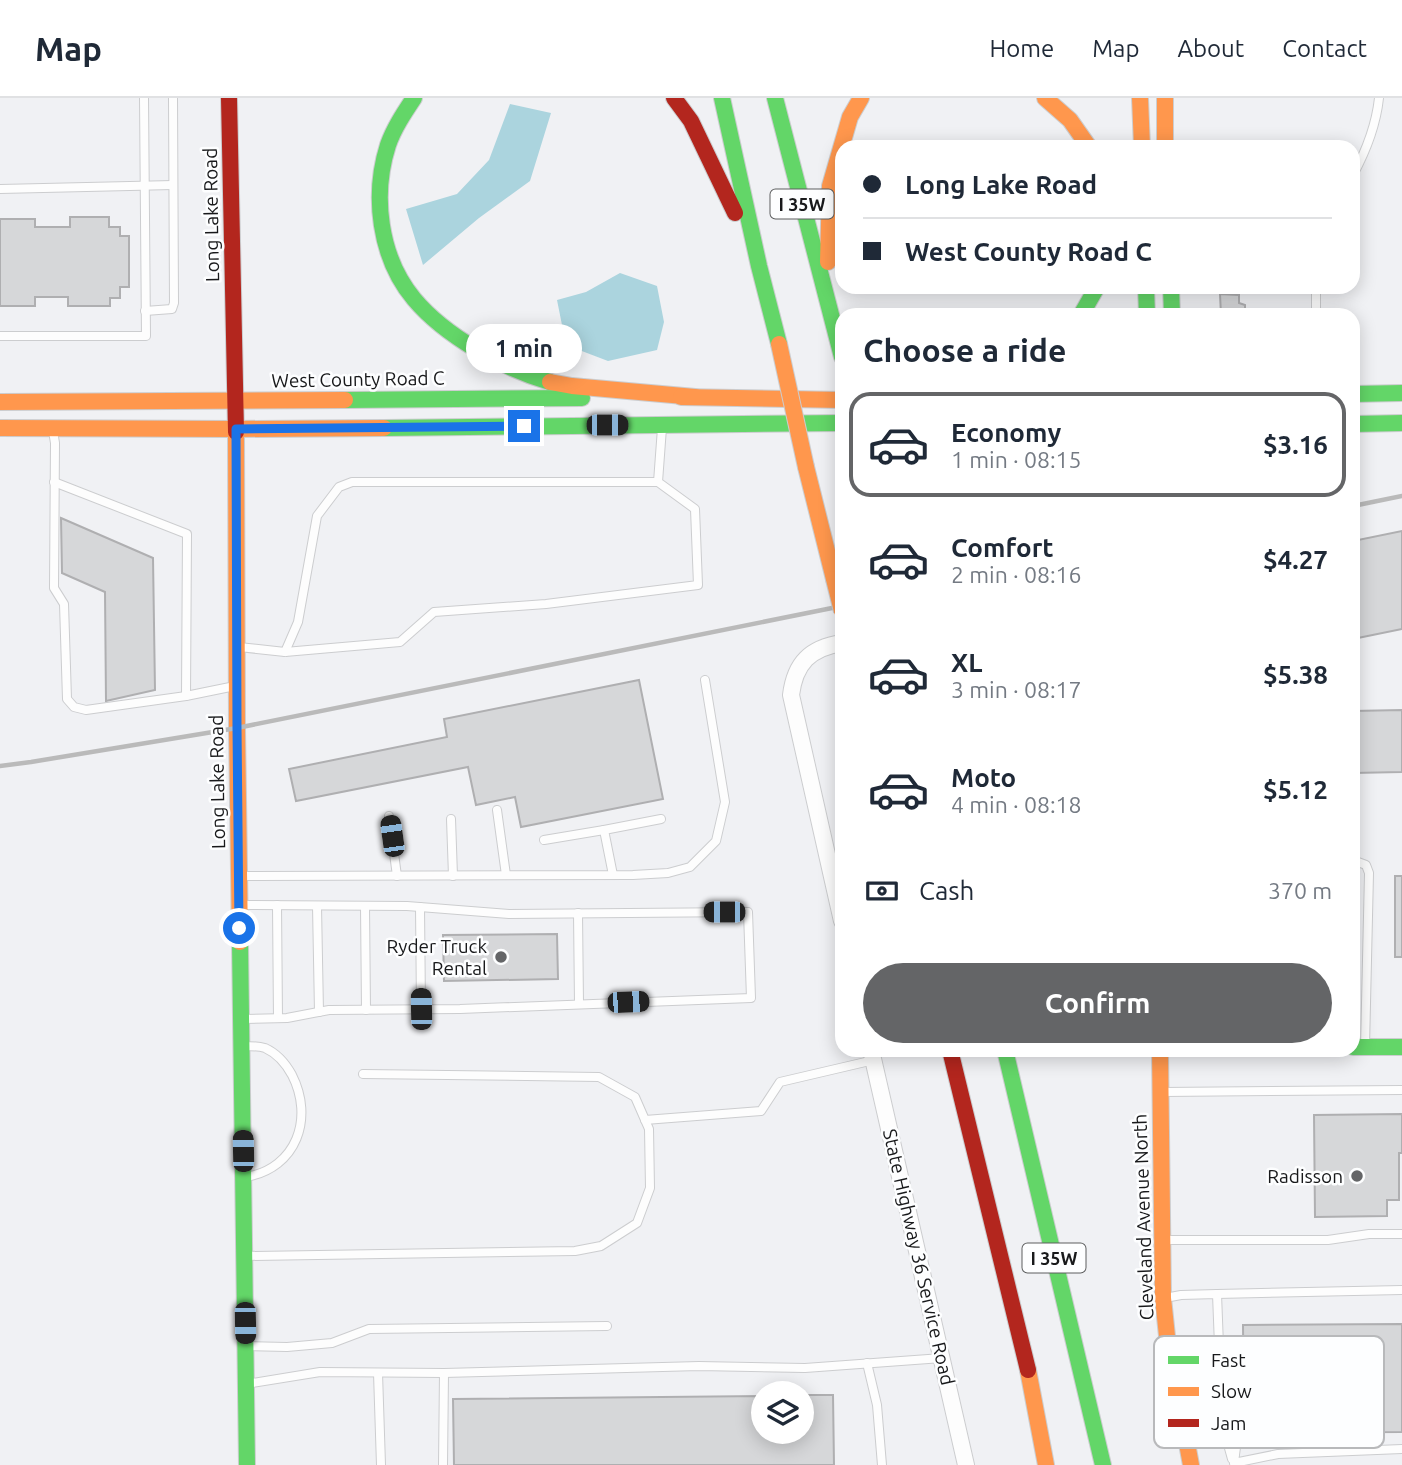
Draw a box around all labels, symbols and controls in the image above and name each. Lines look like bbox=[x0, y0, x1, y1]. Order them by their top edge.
text: Map bbox=[35, 30, 102, 67]
text: Home bbox=[989, 35, 1054, 62]
text: Map bbox=[1092, 35, 1139, 62]
text: About bbox=[1177, 35, 1244, 62]
text: Contact bbox=[1282, 35, 1367, 62]
street label: Long Lake Road bbox=[199, 148, 223, 282]
text: Long Lake Road bbox=[905, 170, 1097, 199]
road number: I 35W bbox=[770, 190, 834, 218]
text: West County Road C bbox=[905, 237, 1152, 266]
callout: 1 min bbox=[466, 324, 582, 374]
text: Choose a ride bbox=[863, 332, 1066, 368]
text: 1 min bbox=[495, 336, 553, 361]
street label: West County Road C bbox=[271, 366, 445, 392]
route end bbox=[508, 410, 540, 442]
icon: car bbox=[867, 413, 930, 476]
car bbox=[587, 415, 629, 436]
text: Economy bbox=[951, 418, 1061, 447]
text: $3.16 bbox=[1263, 430, 1328, 459]
text: 1 min · 08:15 bbox=[951, 447, 1082, 472]
icon: car bbox=[867, 528, 930, 591]
text: Comfort bbox=[951, 533, 1054, 562]
text: $4.27 bbox=[1263, 545, 1328, 574]
text: 2 min · 08:16 bbox=[951, 562, 1082, 587]
icon: car bbox=[867, 643, 930, 706]
text: XL bbox=[951, 648, 982, 677]
text: $5.38 bbox=[1263, 660, 1328, 689]
text: 3 min · 08:17 bbox=[951, 677, 1082, 702]
street label: Long Lake Road bbox=[205, 715, 229, 849]
icon: car bbox=[867, 758, 930, 821]
text: Moto bbox=[951, 763, 1016, 792]
text: $5.12 bbox=[1263, 775, 1328, 804]
text: 4 min · 08:18 bbox=[951, 792, 1082, 817]
car bbox=[379, 814, 406, 858]
icon: cash bbox=[863, 872, 901, 910]
text: Cash bbox=[919, 876, 974, 905]
text: 370 m bbox=[1268, 878, 1332, 903]
car bbox=[704, 902, 746, 923]
route start bbox=[223, 912, 255, 944]
place label: Ryder Truck Rental bbox=[386, 935, 487, 979]
marker: Ryder Truck Rental bbox=[493, 949, 509, 965]
button: Confirm bbox=[863, 963, 1332, 1043]
car bbox=[411, 988, 432, 1030]
car bbox=[607, 991, 650, 1013]
street label: Cleveland Avenue North bbox=[1128, 1113, 1158, 1321]
street label: State Highway 36 Service Road bbox=[879, 1127, 959, 1387]
car bbox=[233, 1130, 254, 1172]
place label: Radisson bbox=[1267, 1165, 1343, 1187]
marker: Radisson bbox=[1349, 1168, 1365, 1184]
road number: I 35W bbox=[1023, 1244, 1086, 1273]
car bbox=[235, 1302, 256, 1344]
legend bbox=[1154, 1336, 1384, 1448]
text: Fast bbox=[1211, 1349, 1246, 1371]
text: Slow bbox=[1211, 1380, 1252, 1402]
map controls bbox=[751, 1381, 814, 1444]
button: layers bbox=[751, 1381, 814, 1444]
text: Jam bbox=[1211, 1412, 1247, 1434]

